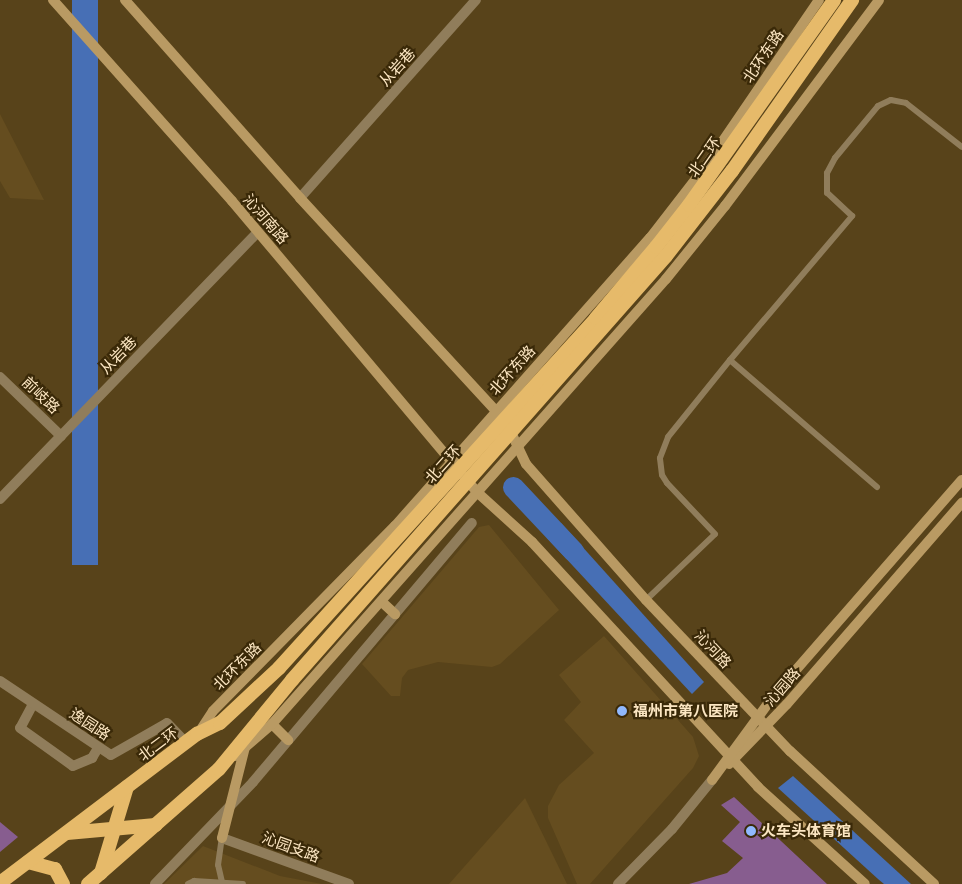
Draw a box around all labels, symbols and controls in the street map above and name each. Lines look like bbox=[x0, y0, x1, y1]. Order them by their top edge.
street label: 北环东路 bbox=[739, 26, 787, 86]
street label: 从岩巷 bbox=[375, 44, 419, 90]
street label: 北二环 bbox=[684, 133, 724, 181]
street label: 沁河南路 bbox=[240, 190, 292, 248]
street label: 从岩巷 bbox=[96, 333, 140, 377]
street label: 北环东路 bbox=[485, 342, 539, 398]
street label: 前岐路 bbox=[19, 373, 63, 417]
street label: 北二环 bbox=[421, 441, 465, 487]
street label: 沁河路 bbox=[691, 626, 735, 672]
street label: 北环东路 bbox=[209, 638, 265, 694]
street label: 沁园路 bbox=[760, 664, 804, 710]
place label: 福州市第八医院 bbox=[633, 702, 738, 720]
street label: 逸园路 bbox=[66, 704, 114, 744]
marker: 福州市第八医院 bbox=[615, 704, 629, 718]
street label: 北二环 bbox=[135, 723, 181, 765]
place label: 火车头体育馆 bbox=[761, 822, 851, 840]
marker: 火车头体育馆 bbox=[745, 825, 757, 837]
street label: 沁园支路 bbox=[260, 828, 322, 866]

